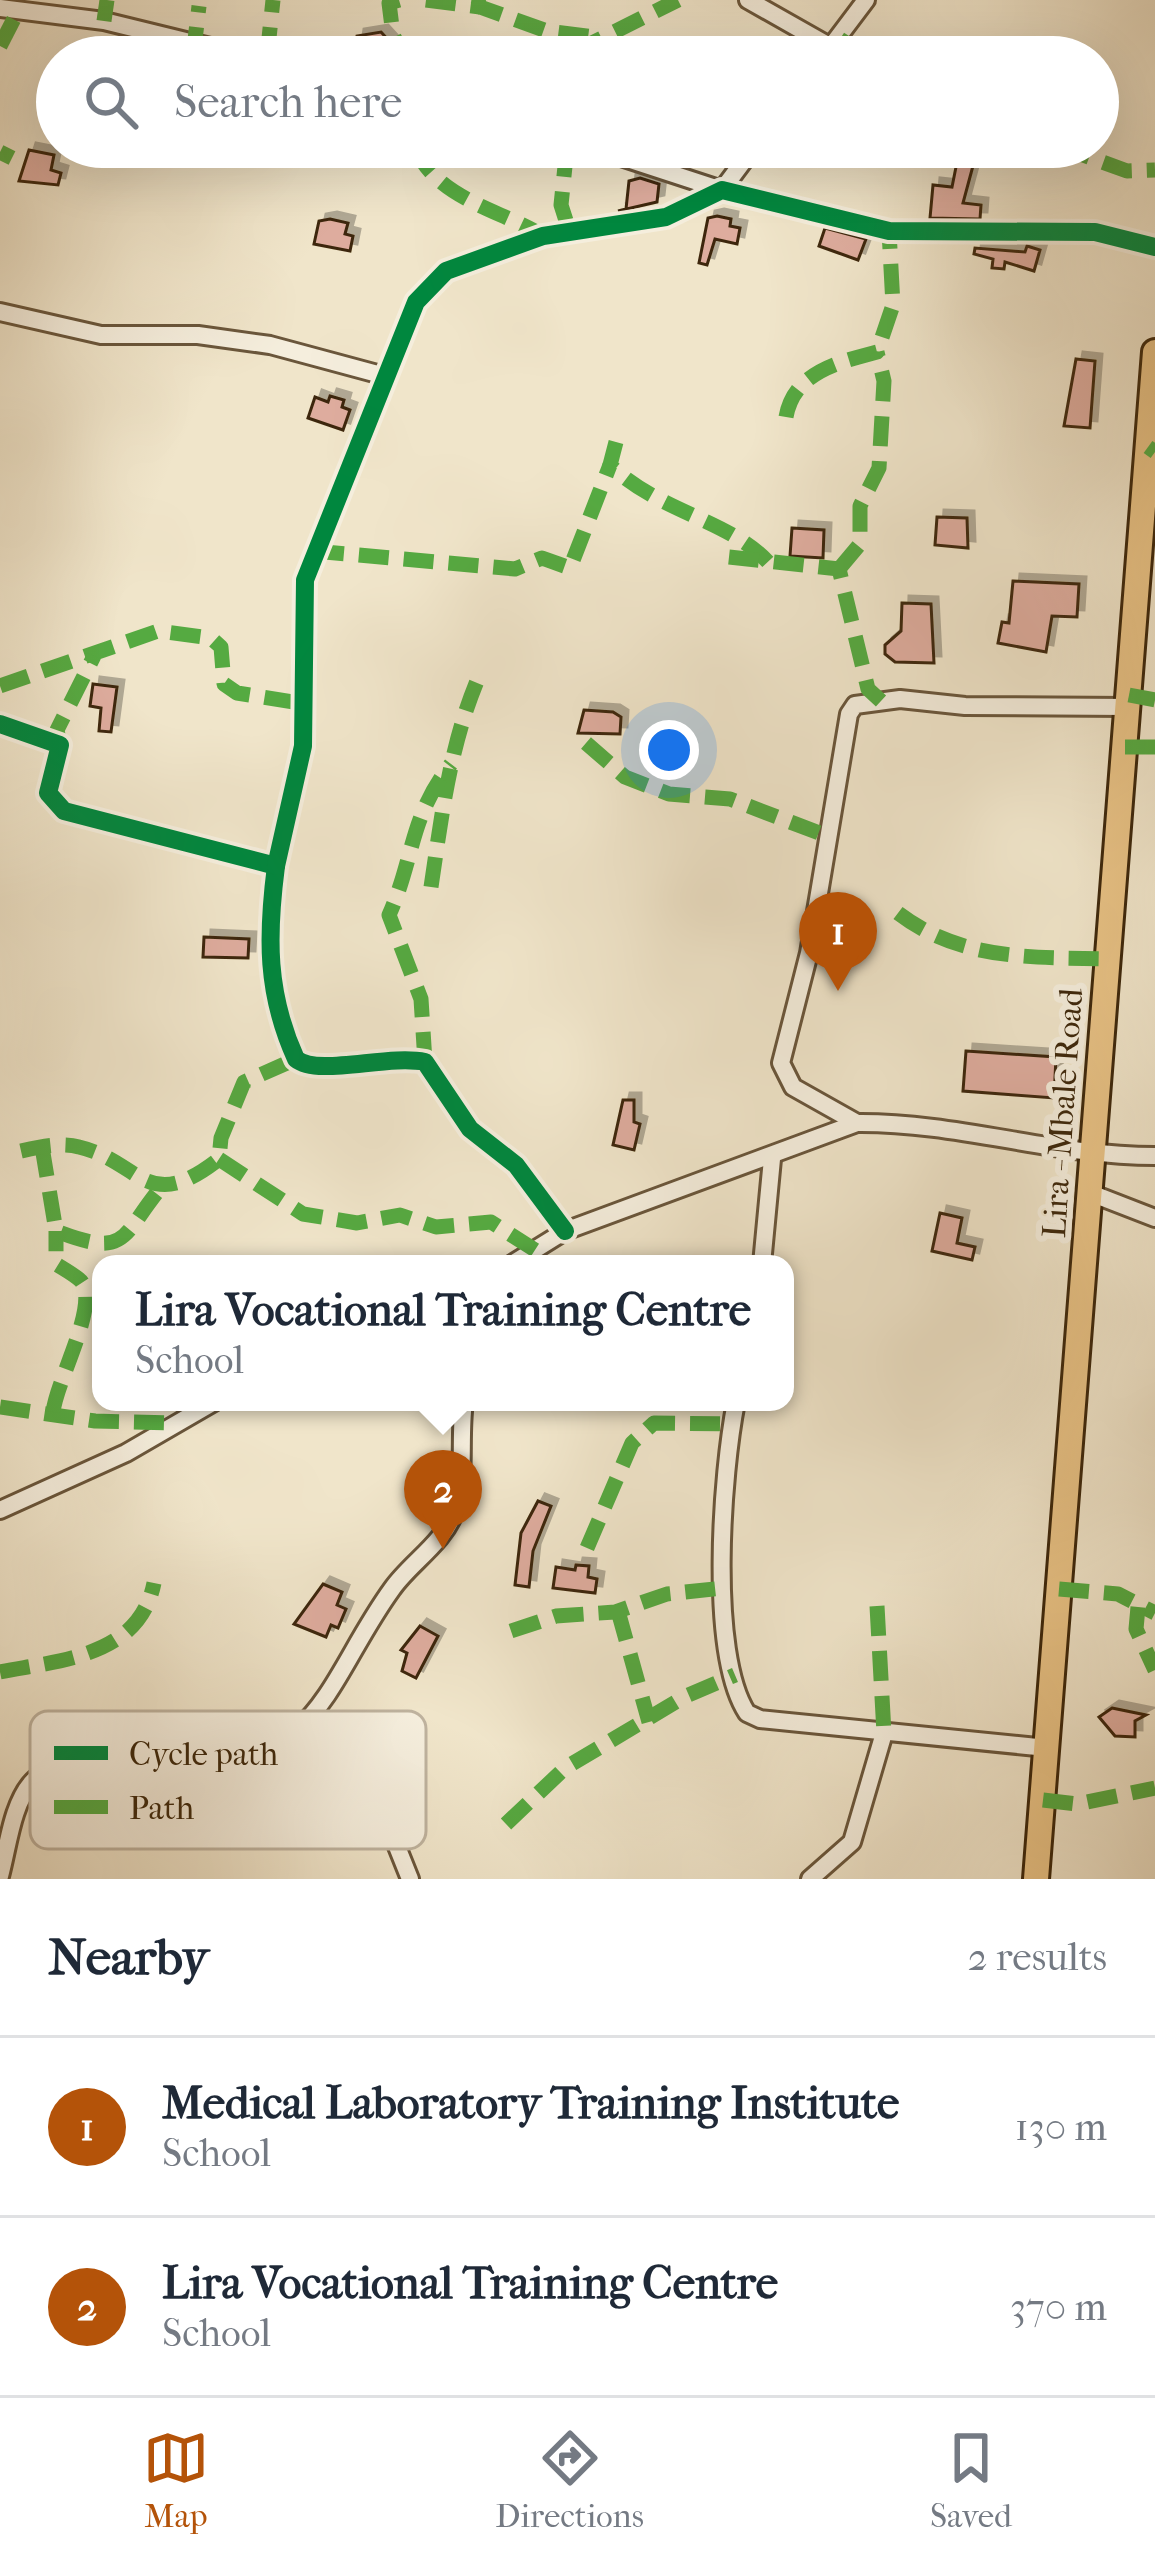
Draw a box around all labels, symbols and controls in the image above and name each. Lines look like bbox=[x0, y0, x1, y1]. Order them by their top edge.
search box bbox=[36, 36, 1119, 168]
icon: search bbox=[78, 69, 144, 135]
text: Search here bbox=[174, 76, 402, 129]
your location bbox=[639, 720, 699, 780]
pin: 1 bbox=[799, 892, 877, 991]
street label: Lira - Mbale Road bbox=[1035, 986, 1091, 1239]
popup bbox=[92, 1255, 794, 1411]
text: Lira Vocational Training Centre bbox=[135, 1284, 751, 1337]
text: School bbox=[135, 1337, 244, 1383]
pin: 2 bbox=[404, 1450, 482, 1549]
legend bbox=[30, 1711, 426, 1849]
text: Cycle path bbox=[129, 1735, 279, 1774]
text: Path bbox=[129, 1789, 195, 1828]
text: Nearby bbox=[48, 1927, 209, 1987]
text: 2 results bbox=[968, 1934, 1107, 1980]
text: Medical Laboratory Training Institute bbox=[162, 2077, 899, 2130]
text: 1 bbox=[80, 2104, 94, 2150]
text: 130 m bbox=[1015, 2104, 1107, 2150]
text: School bbox=[162, 2130, 271, 2176]
text: Lira Vocational Training Centre bbox=[162, 2257, 778, 2310]
text: 2 bbox=[77, 2284, 97, 2330]
text: 370 m bbox=[1010, 2284, 1107, 2330]
text: School bbox=[162, 2310, 271, 2356]
tab: Map bbox=[143, 2425, 209, 2536]
tab: Directions bbox=[495, 2425, 644, 2536]
tab: Saved bbox=[930, 2425, 1012, 2536]

